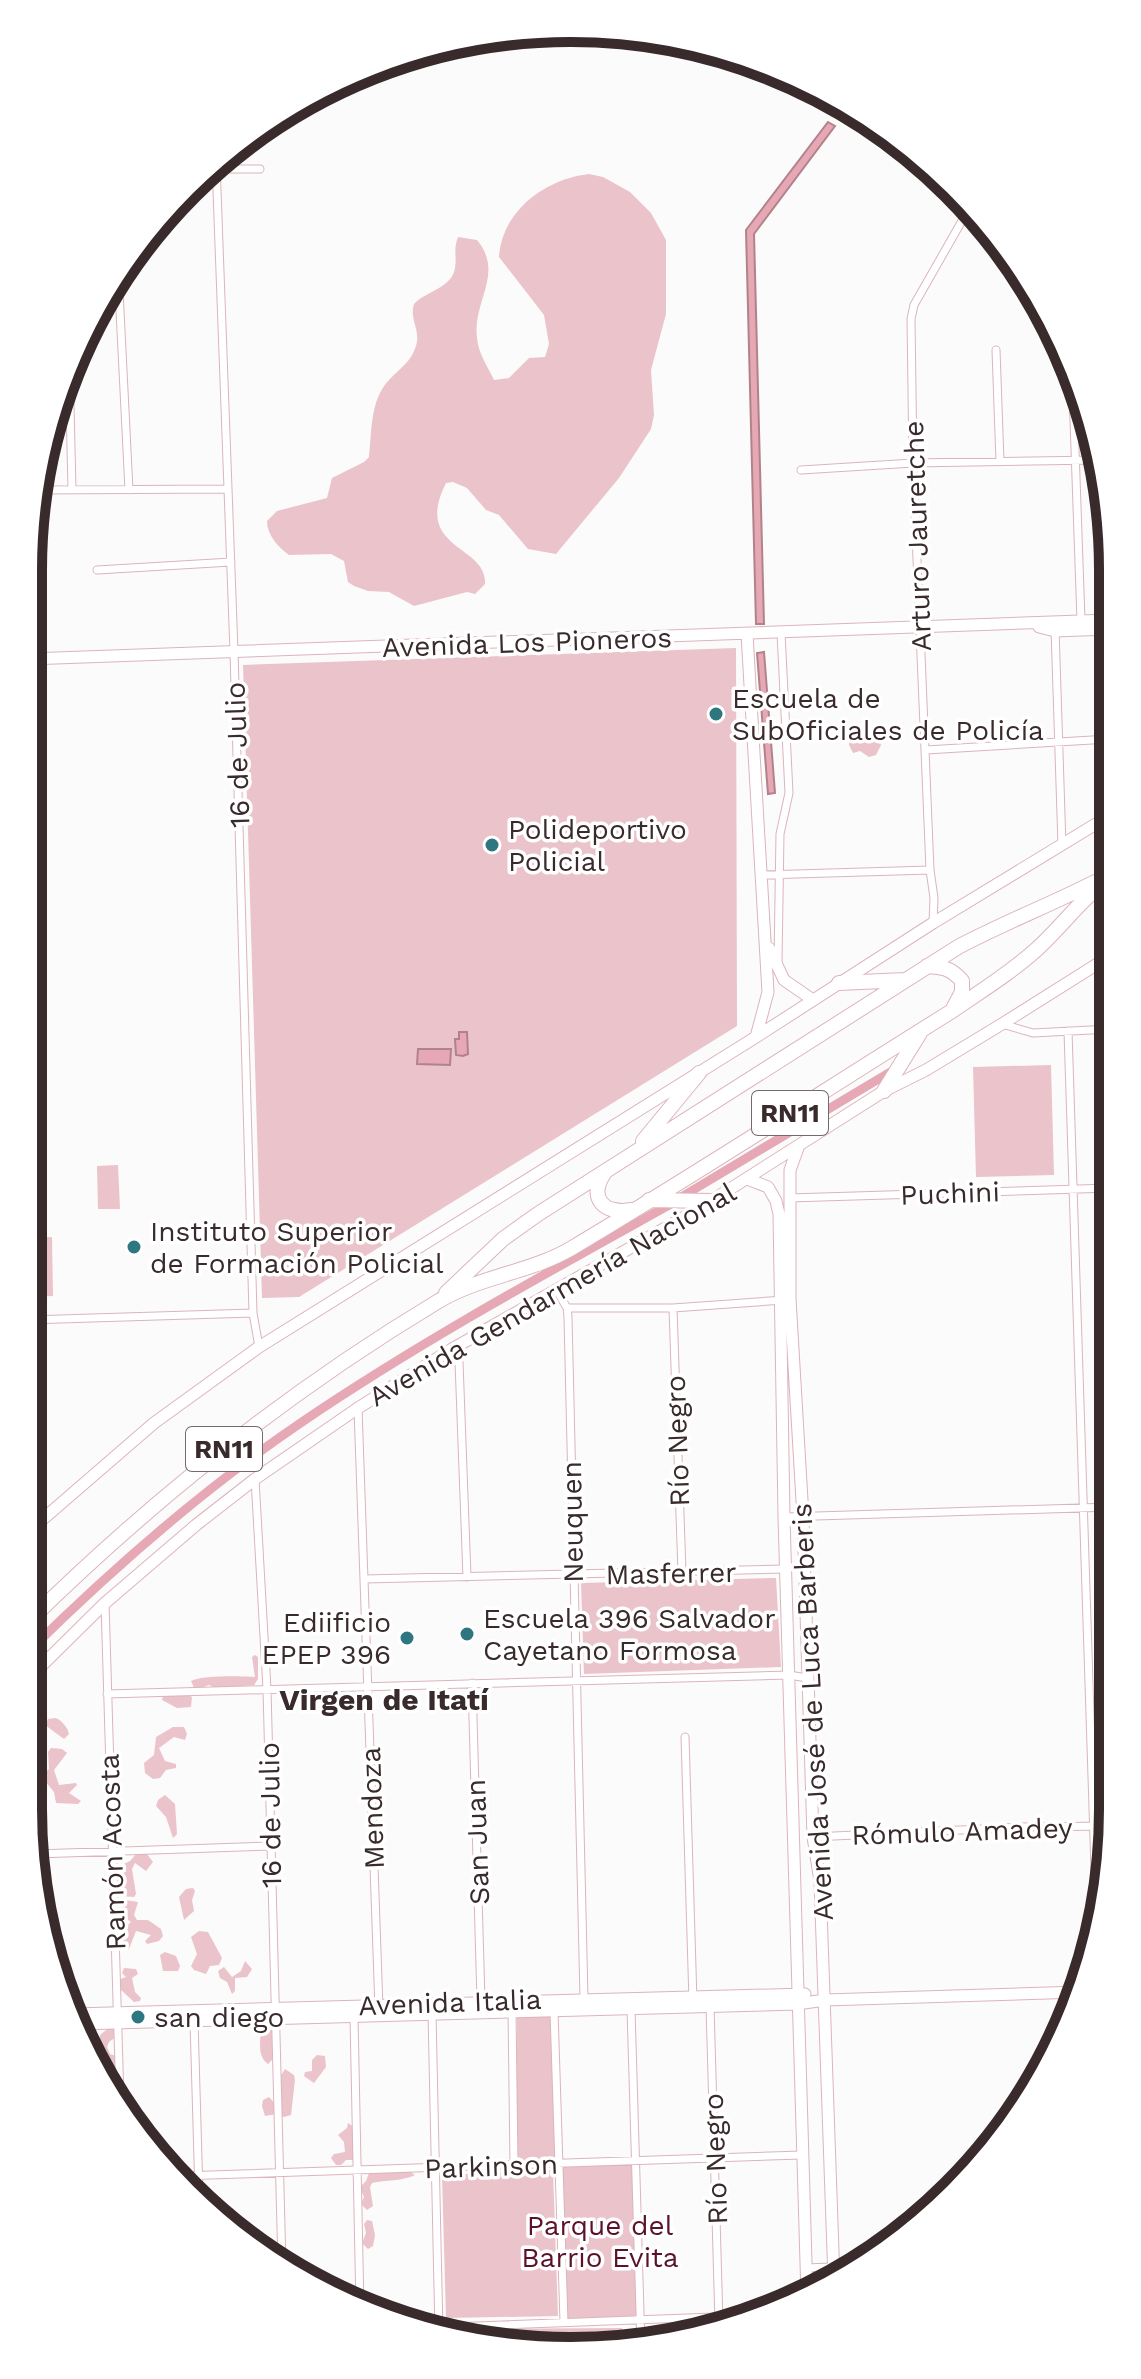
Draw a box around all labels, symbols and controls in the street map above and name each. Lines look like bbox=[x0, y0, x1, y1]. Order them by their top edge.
street label: Arturo Jauretche bbox=[897, 420, 938, 652]
street label: Avenida Los Pioneros bbox=[381, 621, 673, 664]
street label: 16 de Julio bbox=[218, 682, 257, 828]
place label: Escuela de SubOficiales de Policía bbox=[732, 682, 1044, 747]
marker: Escuela de SubOficiales de Policía bbox=[707, 705, 725, 723]
place label: Polideportivo Policial bbox=[508, 813, 687, 878]
marker: Polideportivo Policial bbox=[483, 836, 501, 854]
road number: RN11 bbox=[752, 1091, 828, 1135]
street label: Avenida Gendarmería Nacional bbox=[363, 1175, 742, 1413]
street label: Puchini bbox=[900, 1175, 1000, 1212]
place label: Instituto Superior de Formación Policial bbox=[150, 1215, 444, 1280]
marker: Instituto Superior de Formación Policial bbox=[125, 1238, 143, 1256]
street label: Río Negro bbox=[659, 1375, 696, 1507]
road number: RN11 bbox=[186, 1427, 262, 1471]
street label: Neuquen bbox=[555, 1461, 590, 1583]
street label: Avenida José de Luca Barberis bbox=[785, 1502, 840, 1921]
street label: Masferrer bbox=[605, 1556, 737, 1591]
place label: Escuela 396 Salvador Cayetano Formosa bbox=[483, 1602, 776, 1667]
place label: Ediificio EPEP 396 bbox=[262, 1606, 391, 1671]
marker: Escuela 396 Salvador Cayetano Formosa bbox=[458, 1625, 476, 1643]
marker: Ediificio EPEP 396 bbox=[398, 1629, 416, 1647]
district label: Virgen de Itatí bbox=[279, 1682, 489, 1717]
street label: 16 de Julio bbox=[253, 1742, 288, 1888]
street label: Mendoza bbox=[354, 1746, 391, 1870]
street label: Ramón Acosta bbox=[93, 1753, 132, 1951]
street label: San Juan bbox=[459, 1779, 496, 1905]
street label: Rómulo Amadey bbox=[851, 1811, 1074, 1852]
street label: Avenida Italia bbox=[358, 1983, 542, 2022]
place label: san diego bbox=[154, 2001, 284, 2034]
marker: san diego bbox=[129, 2008, 147, 2026]
street label: Río Negro bbox=[697, 2093, 734, 2225]
street label: Parkinson bbox=[424, 2148, 559, 2185]
park label: Parque del Barrio Evita bbox=[521, 2209, 679, 2274]

